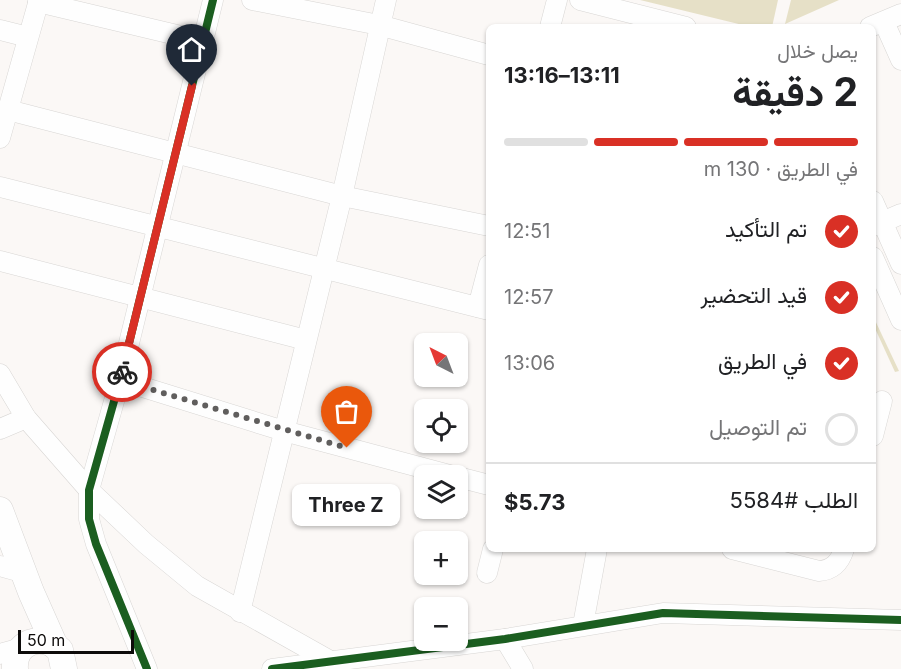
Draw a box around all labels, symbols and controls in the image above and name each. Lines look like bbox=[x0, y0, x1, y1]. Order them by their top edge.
pin bbox=[166, 24, 217, 86]
icon: home bbox=[175, 33, 208, 66]
text: يصل خلال bbox=[777, 39, 858, 63]
text: 13:11–13:16 bbox=[504, 62, 620, 88]
text: 2 دقيقة bbox=[732, 68, 858, 115]
text: في الطريق · 130 m bbox=[704, 157, 858, 181]
icon: check bbox=[825, 215, 858, 248]
text: تم التأكيد bbox=[725, 216, 807, 242]
text: 12:51 bbox=[504, 219, 550, 243]
icon: check bbox=[825, 281, 858, 314]
text: قيد التحضير bbox=[701, 282, 807, 308]
text: 12:57 bbox=[504, 285, 554, 309]
north arrow bbox=[414, 333, 468, 387]
map controls bbox=[414, 333, 468, 651]
courier bbox=[92, 342, 152, 402]
icon: check bbox=[825, 347, 858, 380]
text: في الطريق bbox=[718, 348, 807, 374]
text: 13:06 bbox=[504, 351, 555, 375]
icon: bike bbox=[106, 356, 139, 389]
pin bbox=[321, 386, 372, 448]
icon: bag bbox=[330, 395, 363, 428]
button: locate bbox=[414, 399, 468, 453]
text: تم التوصيل bbox=[709, 414, 807, 440]
button: layers bbox=[414, 465, 468, 519]
callout: Three Z bbox=[293, 484, 401, 526]
text: الطلب #5584 bbox=[730, 487, 858, 513]
text: $5.73 bbox=[504, 489, 565, 515]
text: Three Z bbox=[308, 493, 384, 517]
button: + bbox=[414, 531, 468, 585]
button: − bbox=[414, 597, 468, 651]
scale bar bbox=[18, 627, 134, 654]
text: 50 m bbox=[27, 630, 65, 650]

